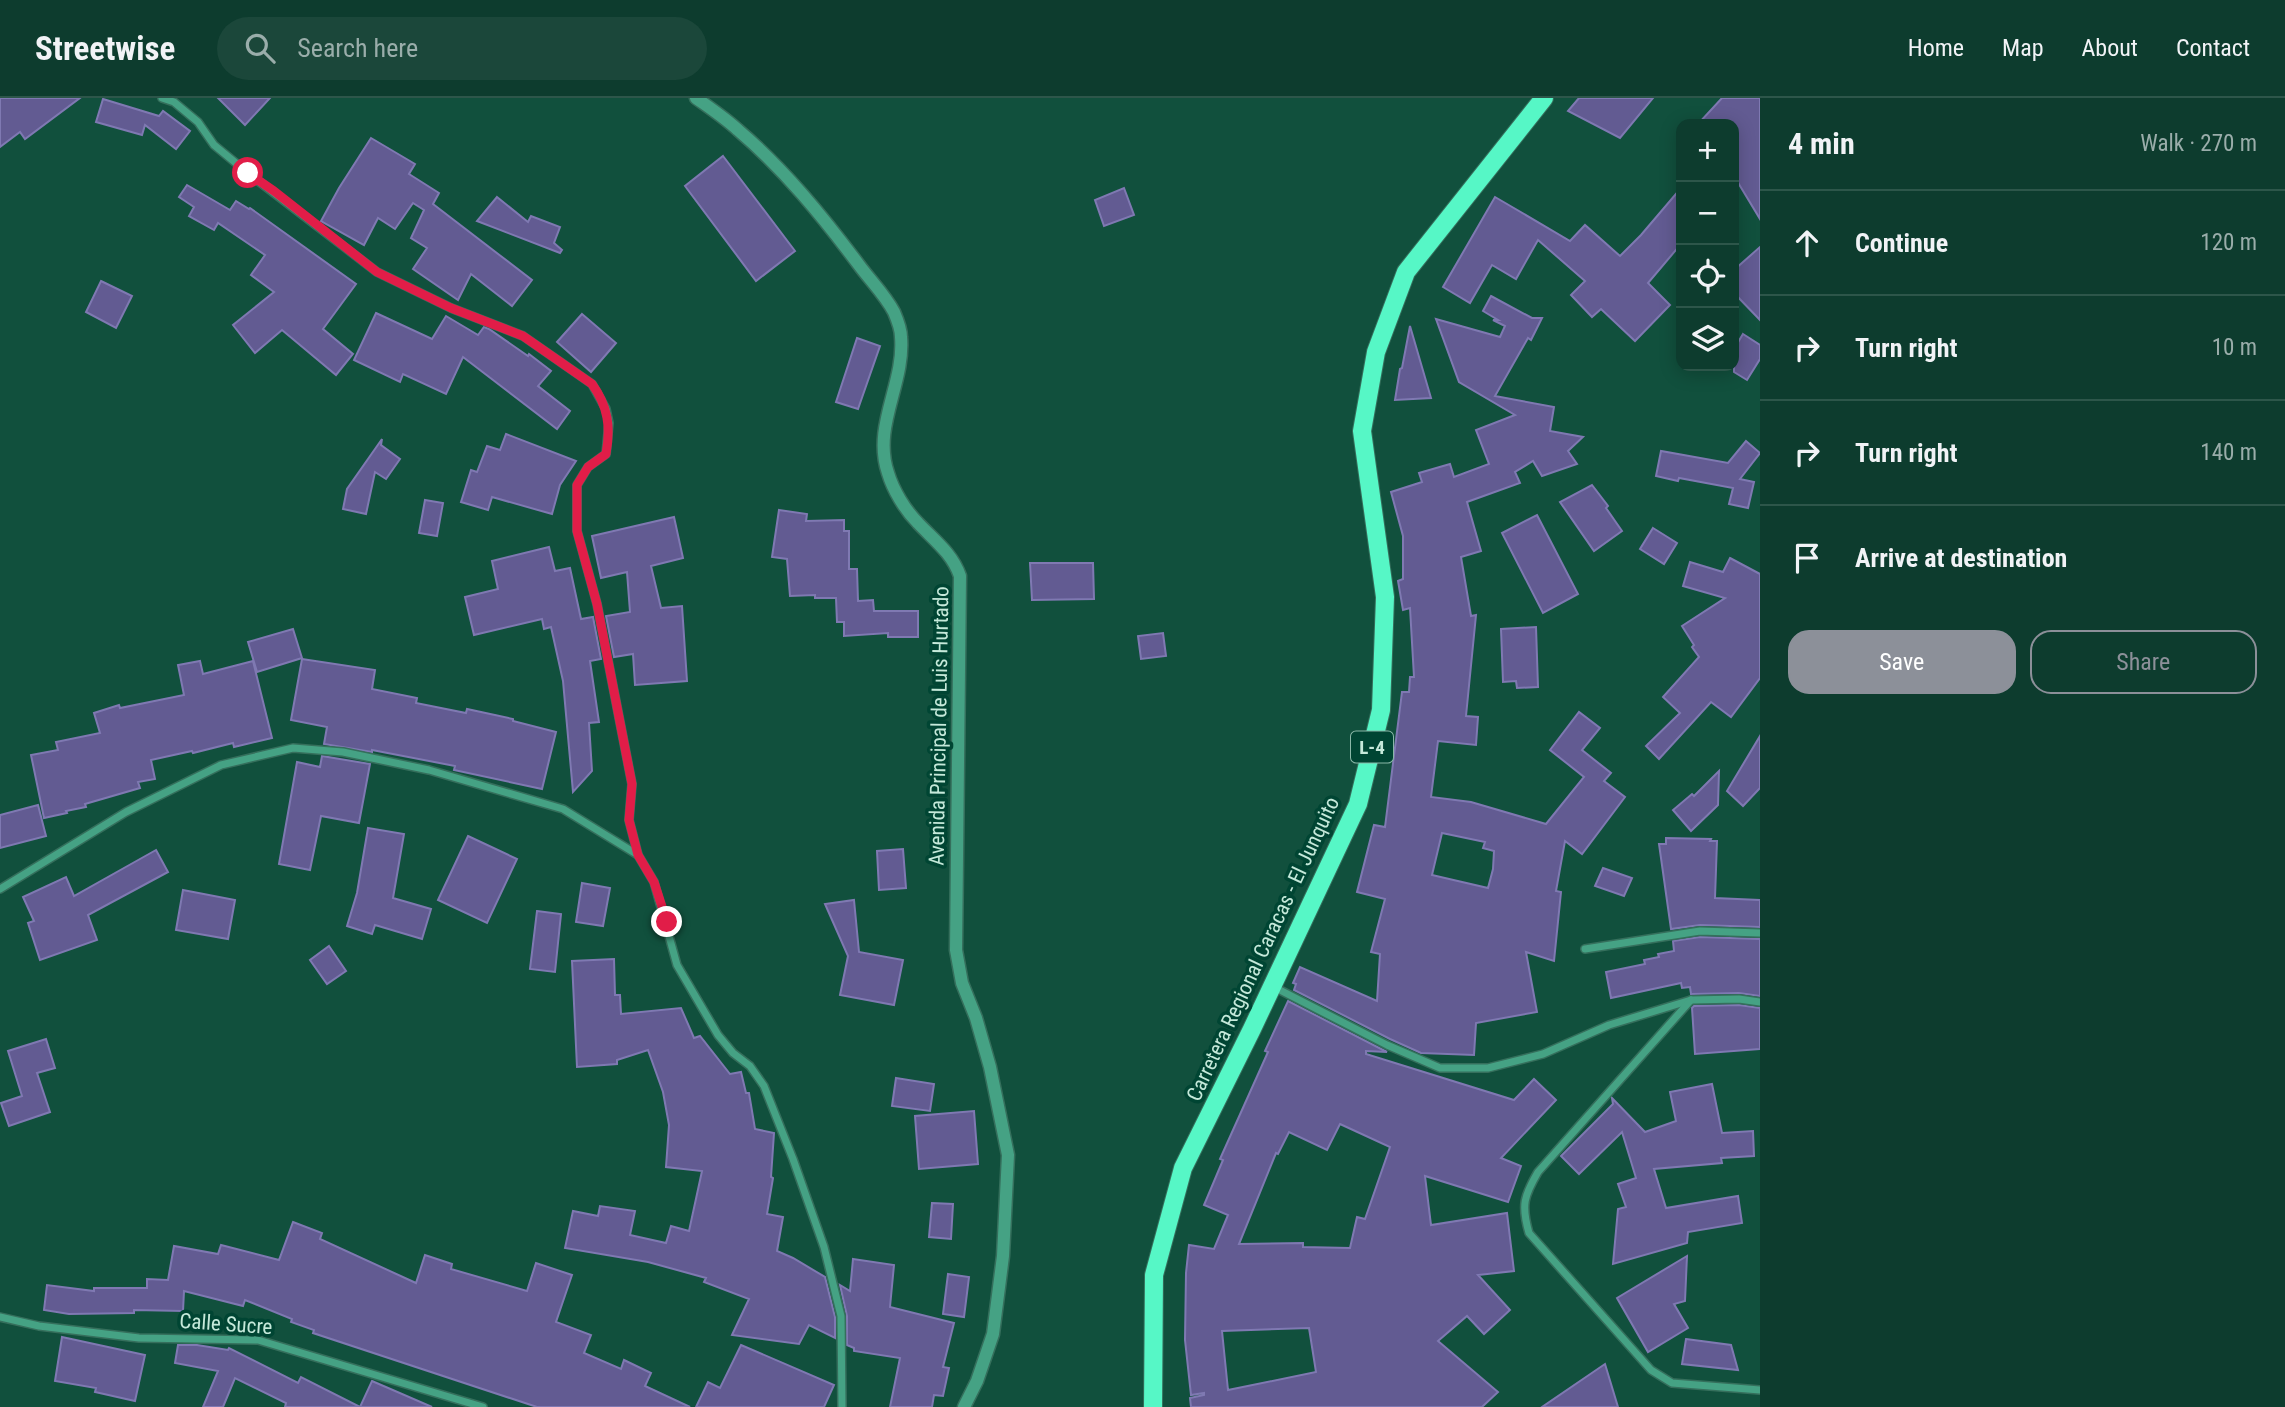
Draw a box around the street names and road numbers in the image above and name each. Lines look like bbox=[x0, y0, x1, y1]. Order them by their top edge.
street label: Avenida Principal de Luis Hurtado bbox=[925, 586, 953, 866]
road number: L-4 bbox=[1351, 732, 1393, 762]
street label: Carretera Regional Caracas - El Junquito bbox=[1182, 793, 1344, 1105]
street label: Calle Sucre bbox=[179, 1309, 273, 1339]

